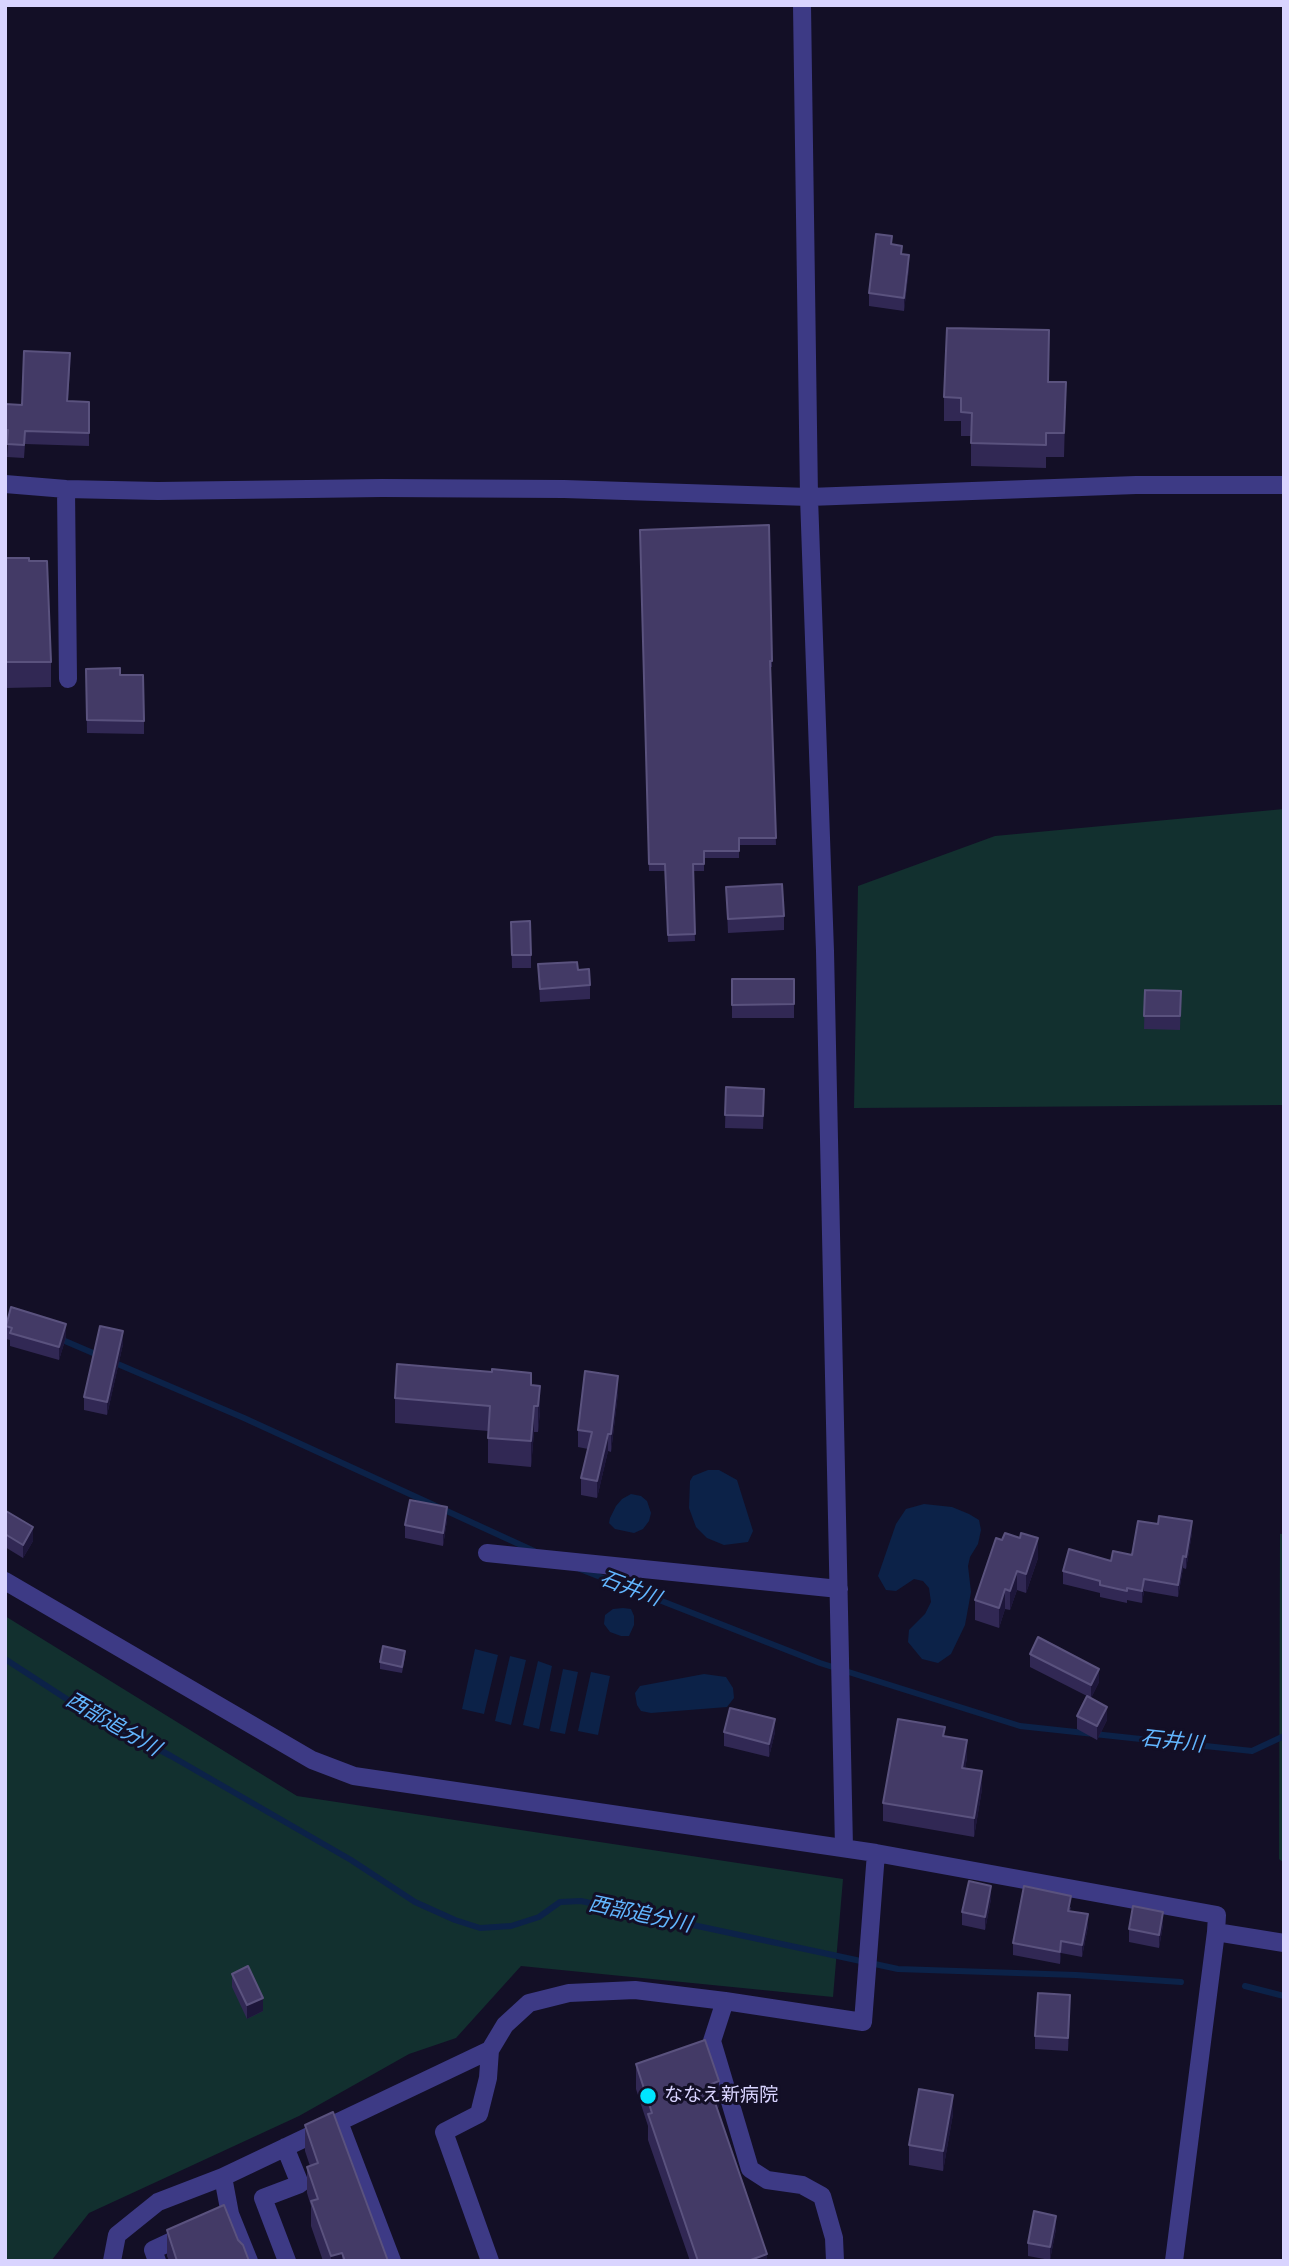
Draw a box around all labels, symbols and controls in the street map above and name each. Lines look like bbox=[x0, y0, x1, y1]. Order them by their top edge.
water label: 石井川 bbox=[596, 1566, 664, 1612]
water label: 西部追分川 bbox=[61, 1688, 165, 1762]
water label: 石井川 bbox=[1139, 1726, 1205, 1758]
water label: 西部追分川 bbox=[586, 1892, 694, 1938]
place label: ななえ新病院 bbox=[664, 2085, 778, 2107]
marker: ななえ新病院 bbox=[638, 2086, 658, 2106]

